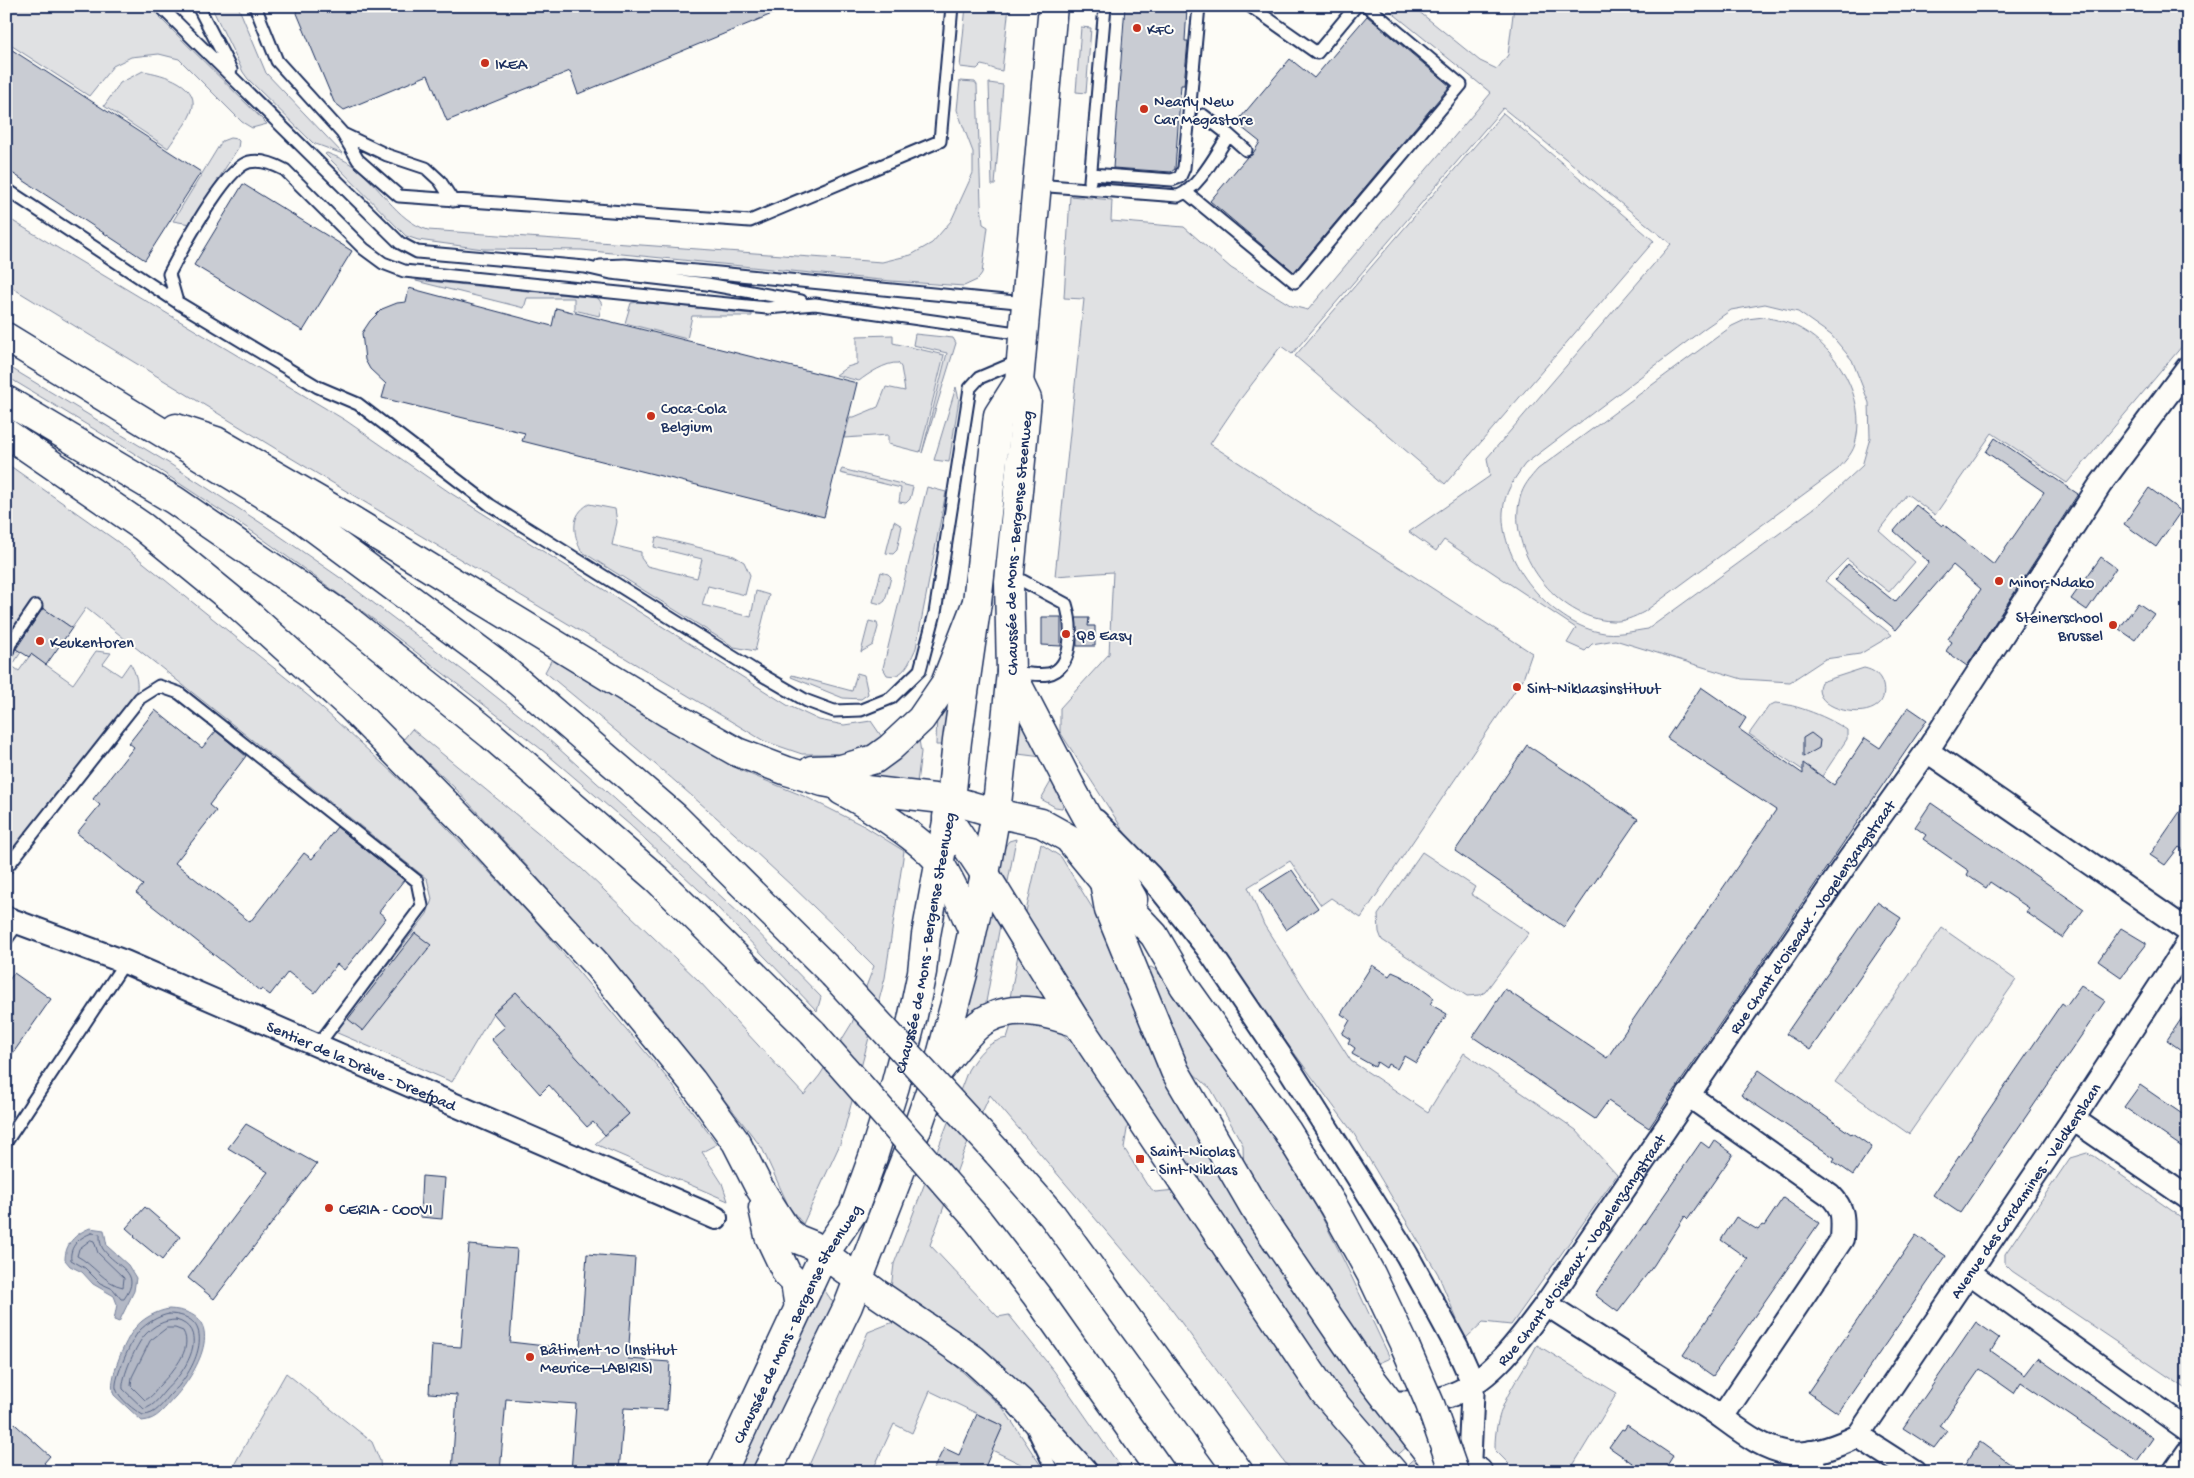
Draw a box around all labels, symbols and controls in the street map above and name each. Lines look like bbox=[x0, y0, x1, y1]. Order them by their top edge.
marker: KFC bbox=[1131, 22, 1143, 34]
place label: KFC bbox=[1147, 22, 1174, 41]
marker: IKEA bbox=[479, 57, 491, 69]
place label: IKEA bbox=[495, 57, 529, 76]
place label: Nearly New Car Megastore bbox=[1154, 94, 1254, 131]
marker: Nearly New Car Megastore bbox=[1138, 103, 1150, 115]
place label: Coca-Cola Belgium bbox=[660, 401, 728, 438]
marker: Coca-Cola Belgium bbox=[645, 410, 657, 422]
street label: Chaussée de Mons - Bergense Steenweg bbox=[1003, 410, 1039, 676]
marker: Minor-Ndako bbox=[1993, 575, 2005, 587]
place label: Minor-Ndako bbox=[2009, 575, 2094, 594]
place label: Steinerschool Brussel bbox=[2016, 610, 2103, 647]
marker: Steinerschool Brussel bbox=[2107, 619, 2119, 631]
marker: Q8 Easy bbox=[1060, 628, 1072, 640]
place label: Q8 Easy bbox=[1076, 628, 1132, 647]
marker: Keukentoren bbox=[34, 635, 46, 647]
place label: Keukentoren bbox=[50, 635, 134, 654]
marker: Sint-Niklaasinstituut bbox=[1511, 681, 1523, 693]
place label: Sint-Niklaasinstituut bbox=[1527, 681, 1662, 700]
street label: Rue Chant d'Oiseaux - Vogelenzangstraat bbox=[1727, 797, 1902, 1039]
street label: Chaussée de Mons - Bergense Steenweg bbox=[893, 811, 962, 1076]
street label: Sentier de la Drève - Dreefpad bbox=[263, 1018, 460, 1118]
street label: Avenue des Cardamines - Veldkerslaan bbox=[1948, 1080, 2107, 1303]
street label: Rue Chant d'Oiseaux - Vogelenzangstraat bbox=[1495, 1131, 1673, 1371]
place label: Saint-Nicolas - Sint-Niklaas bbox=[1150, 1144, 1238, 1181]
marker: Saint-Nicolas - Sint-Niklaas bbox=[1134, 1153, 1146, 1165]
marker: CERIA - COOVI bbox=[323, 1202, 335, 1214]
place label: CERIA - COOVI bbox=[339, 1202, 433, 1221]
street label: Chaussée de Mons - Bergense Steenweg bbox=[731, 1203, 868, 1447]
place label: Bâtiment 10 (Institut Meurice—LABIRIS) bbox=[539, 1342, 678, 1379]
marker: Bâtiment 10 (Institut Meurice—LABIRIS) bbox=[524, 1351, 536, 1363]

